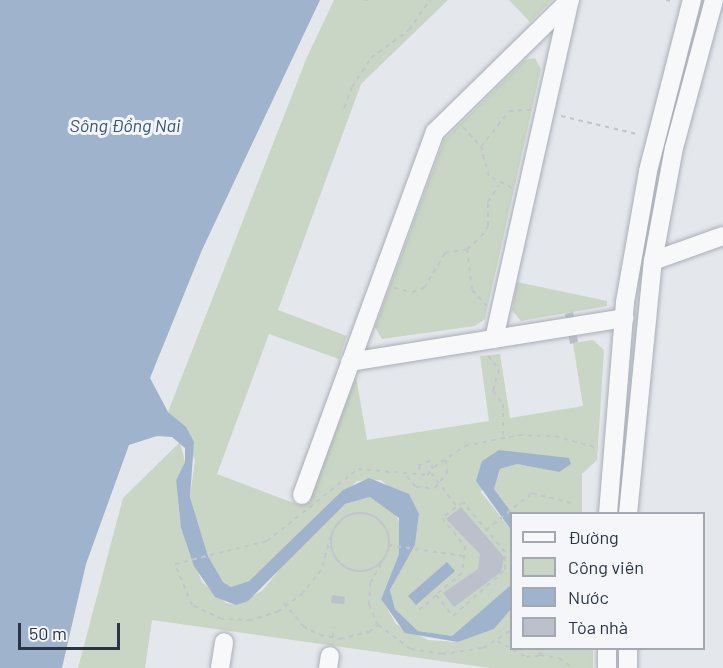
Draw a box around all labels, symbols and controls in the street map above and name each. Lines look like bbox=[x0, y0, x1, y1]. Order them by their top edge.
water label: Sông Đồng Nai bbox=[69, 114, 181, 136]
legend bbox=[510, 512, 705, 650]
text: Đường bbox=[568, 526, 619, 548]
text: Công viên bbox=[568, 556, 644, 578]
text: Nước bbox=[568, 586, 609, 608]
scale bar bbox=[21, 611, 123, 649]
text: Tòa nhà bbox=[568, 616, 628, 638]
text: 50 m bbox=[29, 622, 67, 644]

